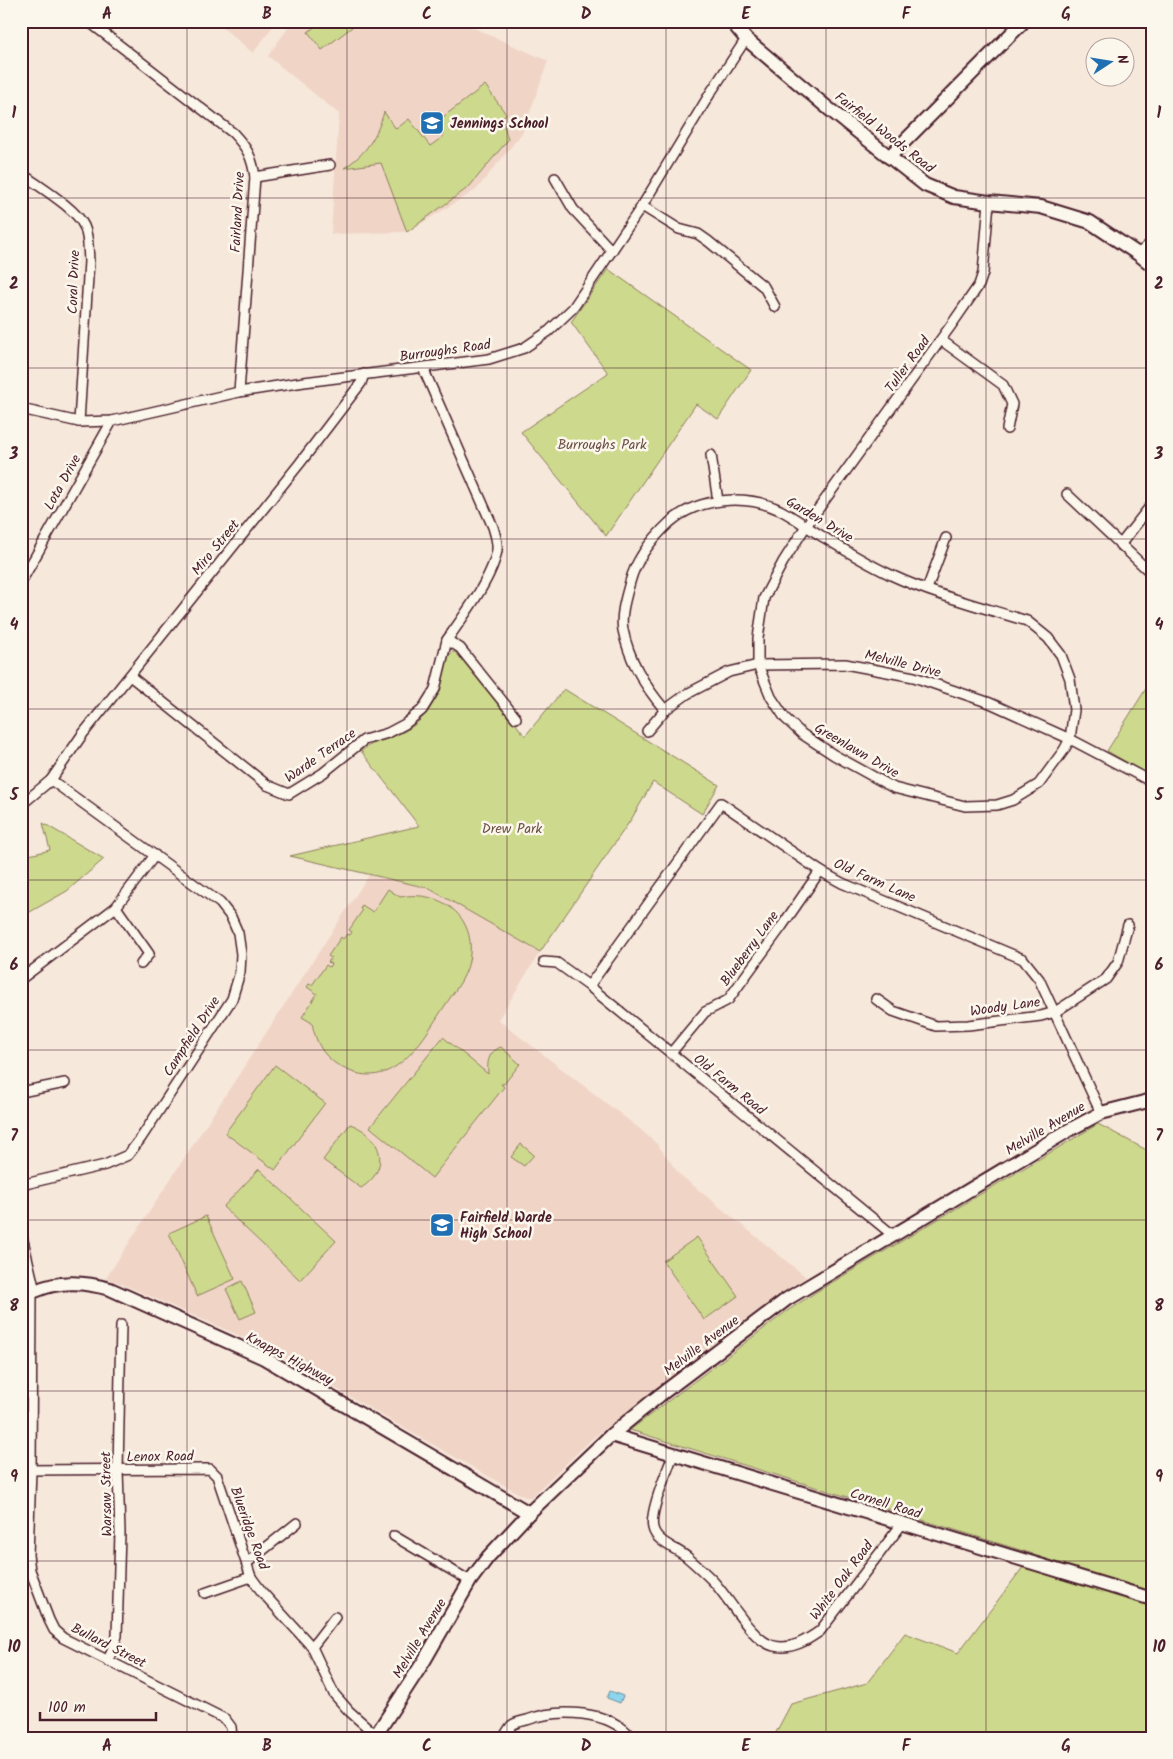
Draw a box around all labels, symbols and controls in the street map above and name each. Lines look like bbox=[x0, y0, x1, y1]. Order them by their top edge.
text: A bbox=[102, 2, 112, 27]
text: B bbox=[262, 2, 272, 27]
text: C bbox=[422, 2, 432, 27]
text: D bbox=[581, 2, 592, 27]
text: E bbox=[742, 2, 752, 27]
text: F bbox=[902, 2, 912, 27]
text: G bbox=[1061, 2, 1071, 27]
north arrow bbox=[1086, 38, 1136, 88]
text: N bbox=[1110, 53, 1133, 66]
street label: Fairfield Woods Road bbox=[830, 87, 940, 180]
text: 1 bbox=[12, 101, 17, 126]
text: 1 bbox=[1157, 101, 1162, 126]
school or university icon: Jennings School bbox=[419, 110, 445, 136]
place label: Jennings School bbox=[450, 113, 548, 135]
street label: Fairland Drive bbox=[225, 170, 251, 253]
street label: Coral Drive bbox=[62, 249, 86, 314]
text: 2 bbox=[9, 272, 19, 297]
text: 2 bbox=[1154, 272, 1164, 297]
street label: Tuller Road bbox=[880, 331, 937, 398]
street label: Burroughs Road bbox=[398, 334, 493, 368]
park label: Burroughs Park bbox=[557, 434, 647, 456]
text: 3 bbox=[9, 442, 19, 467]
text: 3 bbox=[1154, 442, 1164, 467]
street label: Lota Drive bbox=[39, 450, 88, 514]
street label: Garden Drive bbox=[782, 491, 858, 549]
street label: Miro Street bbox=[186, 514, 246, 580]
text: 4 bbox=[10, 613, 19, 638]
text: 4 bbox=[1155, 613, 1164, 638]
street label: Melville Drive bbox=[862, 644, 944, 684]
street label: Greenlawn Drive bbox=[810, 718, 904, 784]
street label: Warde Terrace bbox=[280, 723, 362, 789]
text: 5 bbox=[9, 783, 20, 808]
text: 5 bbox=[1154, 783, 1165, 808]
park label: Drew Park bbox=[482, 818, 543, 840]
street label: Old Farm Lane bbox=[830, 853, 920, 909]
street label: Blueberry Lane bbox=[715, 906, 785, 991]
text: 6 bbox=[10, 953, 19, 978]
text: 6 bbox=[1155, 953, 1164, 978]
street label: Woody Lane bbox=[969, 991, 1042, 1023]
street label: Campfield Drive bbox=[158, 992, 226, 1081]
street label: Old Farm Road bbox=[688, 1049, 771, 1122]
street label: Melville Avenue bbox=[1001, 1096, 1090, 1161]
text: 7 bbox=[10, 1124, 18, 1149]
text: 7 bbox=[1155, 1124, 1163, 1149]
place label: Fairfield Warde High School bbox=[460, 1207, 552, 1245]
school or university icon: Fairfield Warde High School bbox=[429, 1212, 455, 1238]
text: 8 bbox=[9, 1294, 19, 1319]
text: 8 bbox=[1154, 1294, 1164, 1319]
street label: Melville Avenue bbox=[659, 1310, 745, 1382]
street label: Knapps Highway bbox=[242, 1326, 338, 1391]
street label: Lenox Road bbox=[126, 1445, 195, 1469]
street label: Warsaw Street bbox=[95, 1451, 119, 1537]
text: 9 bbox=[10, 1465, 18, 1490]
text: 9 bbox=[1155, 1465, 1163, 1490]
street label: Cornell Road bbox=[847, 1483, 925, 1526]
street label: Blueridge Road bbox=[224, 1484, 275, 1574]
street label: White Oak Road bbox=[805, 1535, 880, 1625]
street label: Melville Avenue bbox=[387, 1594, 453, 1683]
street label: Bullard Street bbox=[67, 1618, 151, 1675]
text: 10 bbox=[7, 1635, 21, 1660]
text: 10 bbox=[1152, 1635, 1166, 1660]
scale bar bbox=[40, 1689, 156, 1721]
text: 100 m bbox=[48, 1696, 86, 1720]
text: A bbox=[102, 1734, 112, 1759]
text: B bbox=[262, 1734, 272, 1759]
text: C bbox=[422, 1734, 432, 1759]
text: D bbox=[581, 1734, 592, 1759]
text: E bbox=[742, 1734, 752, 1759]
text: F bbox=[902, 1734, 912, 1759]
text: G bbox=[1061, 1734, 1071, 1759]

